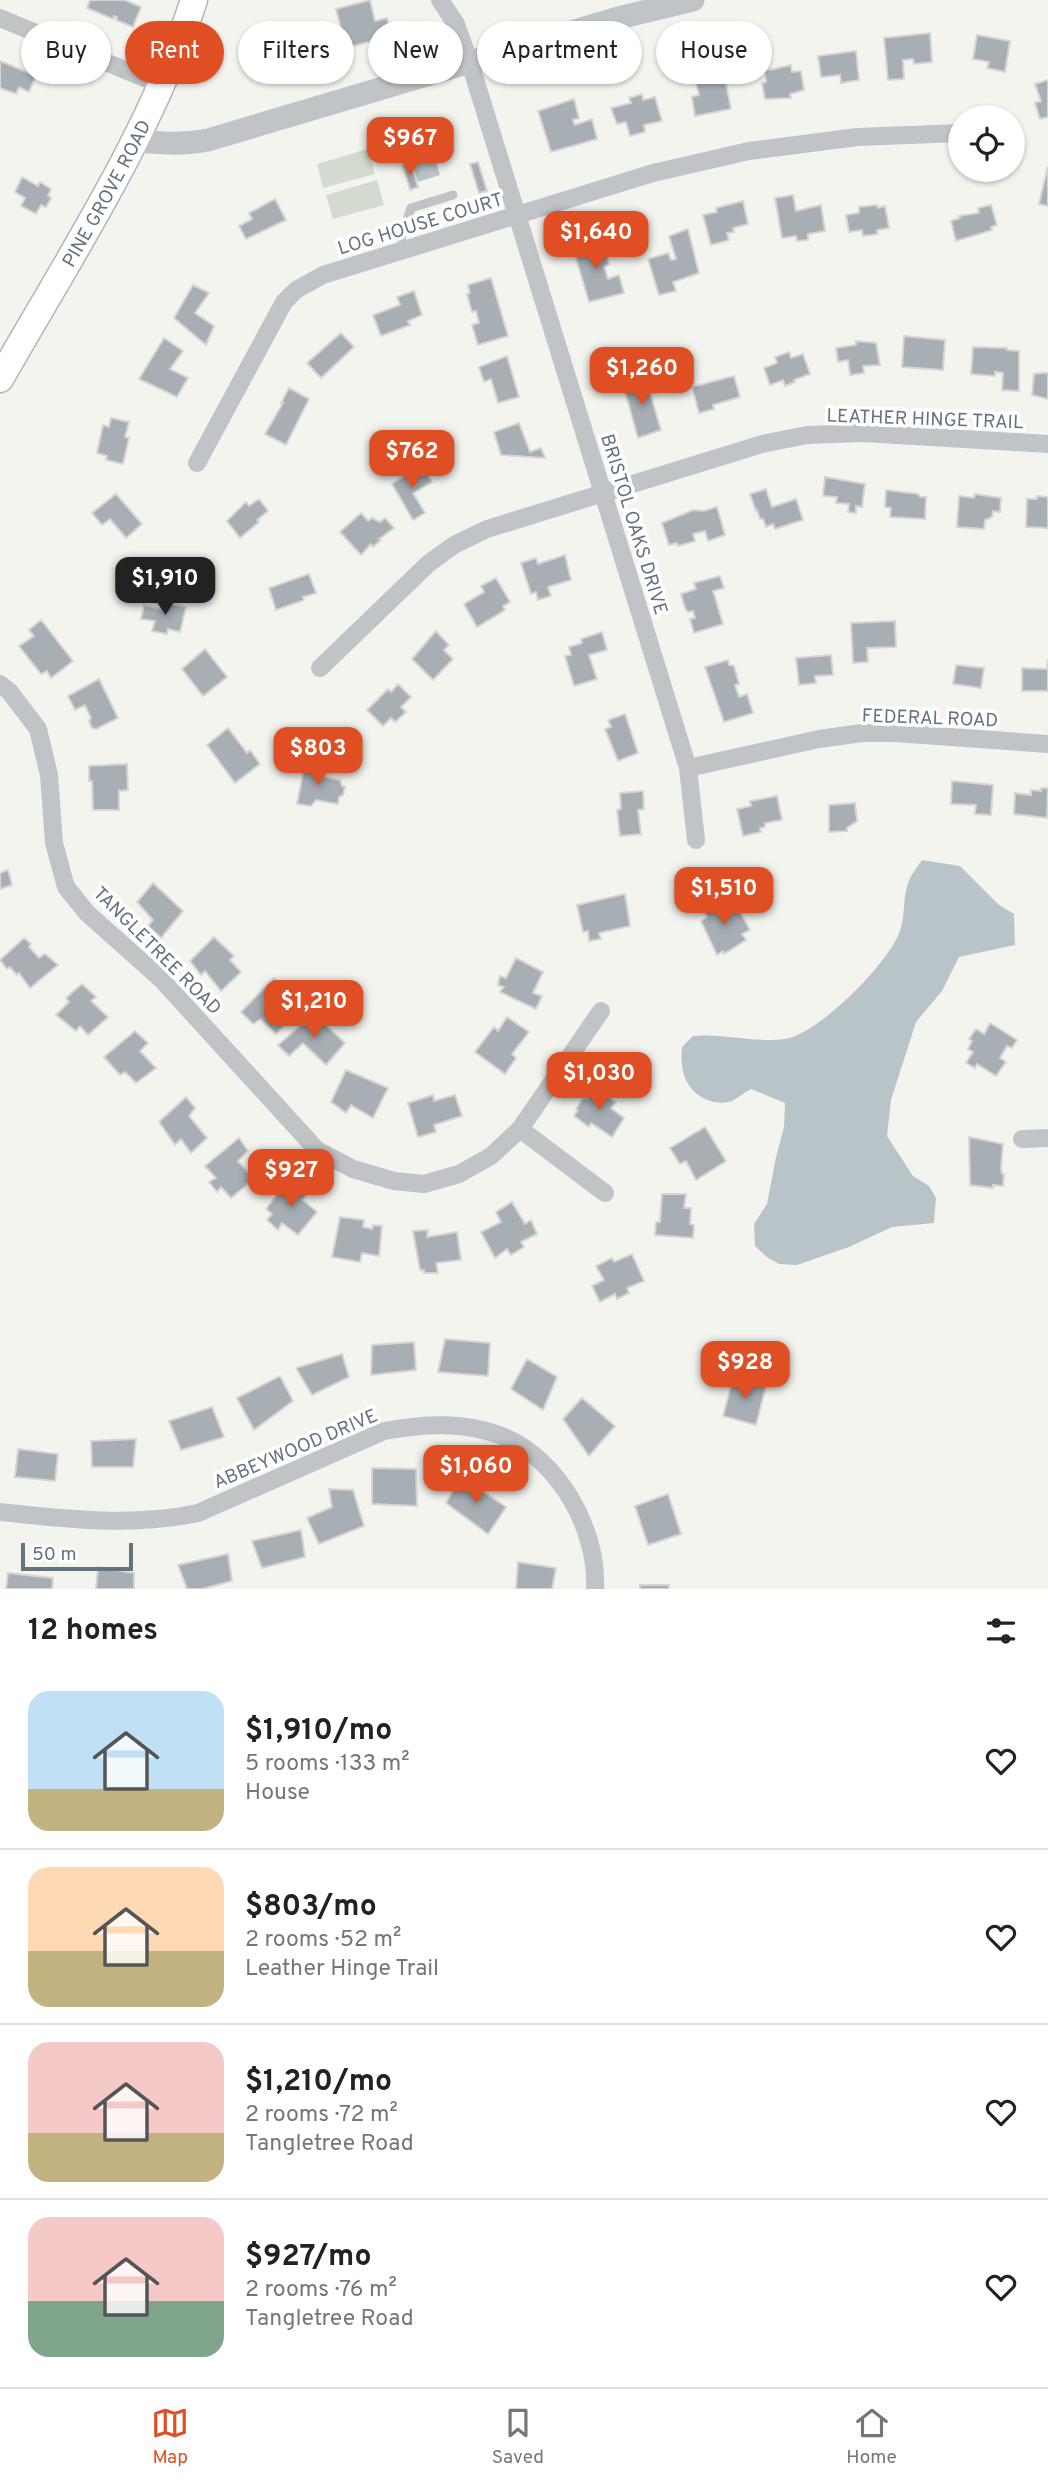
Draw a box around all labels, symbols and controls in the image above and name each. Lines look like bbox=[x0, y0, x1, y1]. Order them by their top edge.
chip: Buy bbox=[21, 21, 111, 84]
chip: Rent bbox=[125, 21, 224, 84]
chip: Filters bbox=[238, 21, 354, 84]
chip: New bbox=[368, 21, 463, 84]
chip: Apartment bbox=[477, 21, 642, 84]
chip: House bbox=[656, 21, 772, 84]
map controls bbox=[948, 105, 1025, 182]
button: locate bbox=[948, 105, 1025, 182]
street label: PINE GROVE ROAD bbox=[58, 116, 157, 272]
pin: $967 bbox=[369, 118, 451, 177]
text: $967 bbox=[383, 125, 437, 154]
street label: LOG HOUSE COURT bbox=[335, 188, 506, 261]
pin: $1,640 bbox=[539, 212, 653, 271]
text: $1,640 bbox=[559, 219, 633, 248]
pin: $1,260 bbox=[585, 348, 699, 407]
text: $1,260 bbox=[606, 355, 678, 384]
street label: LEATHER HINGE TRAIL bbox=[826, 405, 1024, 435]
pin: $762 bbox=[371, 430, 453, 490]
street label: BRISTOL OAKS DRIVE bbox=[594, 431, 672, 618]
text: $762 bbox=[385, 438, 439, 467]
pin: $1,910 bbox=[108, 558, 222, 617]
text: $1,910 bbox=[131, 565, 199, 594]
street label: FEDERAL ROAD bbox=[861, 705, 999, 733]
pin: $803 bbox=[277, 728, 359, 787]
text: $803 bbox=[290, 735, 346, 764]
pin: $1,510 bbox=[667, 867, 781, 927]
text: $1,510 bbox=[690, 875, 758, 904]
street label: TANGLETREE ROAD bbox=[87, 882, 226, 1021]
pin: $1,210 bbox=[257, 981, 371, 1040]
text: $1,210 bbox=[280, 988, 348, 1017]
pin: $1,030 bbox=[542, 1052, 656, 1112]
text: $1,030 bbox=[563, 1060, 635, 1089]
pin: $927 bbox=[250, 1150, 332, 1209]
text: $927 bbox=[264, 1157, 318, 1186]
pin: $928 bbox=[704, 1342, 786, 1401]
text: $928 bbox=[717, 1349, 773, 1378]
street label: ABBEYWOOD DRIVE bbox=[210, 1404, 381, 1495]
pin: $1,060 bbox=[419, 1446, 533, 1505]
text: $1,060 bbox=[439, 1453, 513, 1482]
scale bar bbox=[21, 1540, 133, 1572]
text: 50 m bbox=[32, 1543, 77, 1567]
icon: filters bbox=[982, 1612, 1020, 1650]
text: 12 homes bbox=[28, 1613, 158, 1650]
text: $1,910/mo bbox=[245, 1713, 392, 1750]
icon: home bbox=[84, 1719, 168, 1803]
icon: heart bbox=[982, 1742, 1020, 1780]
text: 5 rooms · 133 m² bbox=[245, 1750, 410, 1779]
text: House bbox=[245, 1779, 310, 1808]
text: $803/mo bbox=[245, 1889, 377, 1926]
icon: home bbox=[84, 1895, 168, 1979]
icon: heart bbox=[982, 1918, 1020, 1956]
text: 2 rooms · 52 m² bbox=[245, 1926, 401, 1955]
text: Leather Hinge Trail bbox=[245, 1955, 439, 1984]
text: $1,210/mo bbox=[245, 2064, 392, 2101]
icon: home bbox=[84, 2070, 168, 2154]
icon: heart bbox=[982, 2093, 1020, 2131]
text: 2 rooms · 72 m² bbox=[245, 2101, 398, 2130]
text: Tangletree Road bbox=[245, 2130, 414, 2159]
text: $927/mo bbox=[245, 2239, 372, 2276]
icon: home bbox=[84, 2245, 168, 2329]
icon: heart bbox=[982, 2268, 1020, 2306]
text: 2 rooms · 76 m² bbox=[245, 2276, 397, 2305]
text: Tangletree Road bbox=[245, 2305, 414, 2334]
tab: Map bbox=[151, 2404, 189, 2470]
tab: Saved bbox=[492, 2404, 544, 2470]
tab: Home bbox=[846, 2404, 897, 2470]

